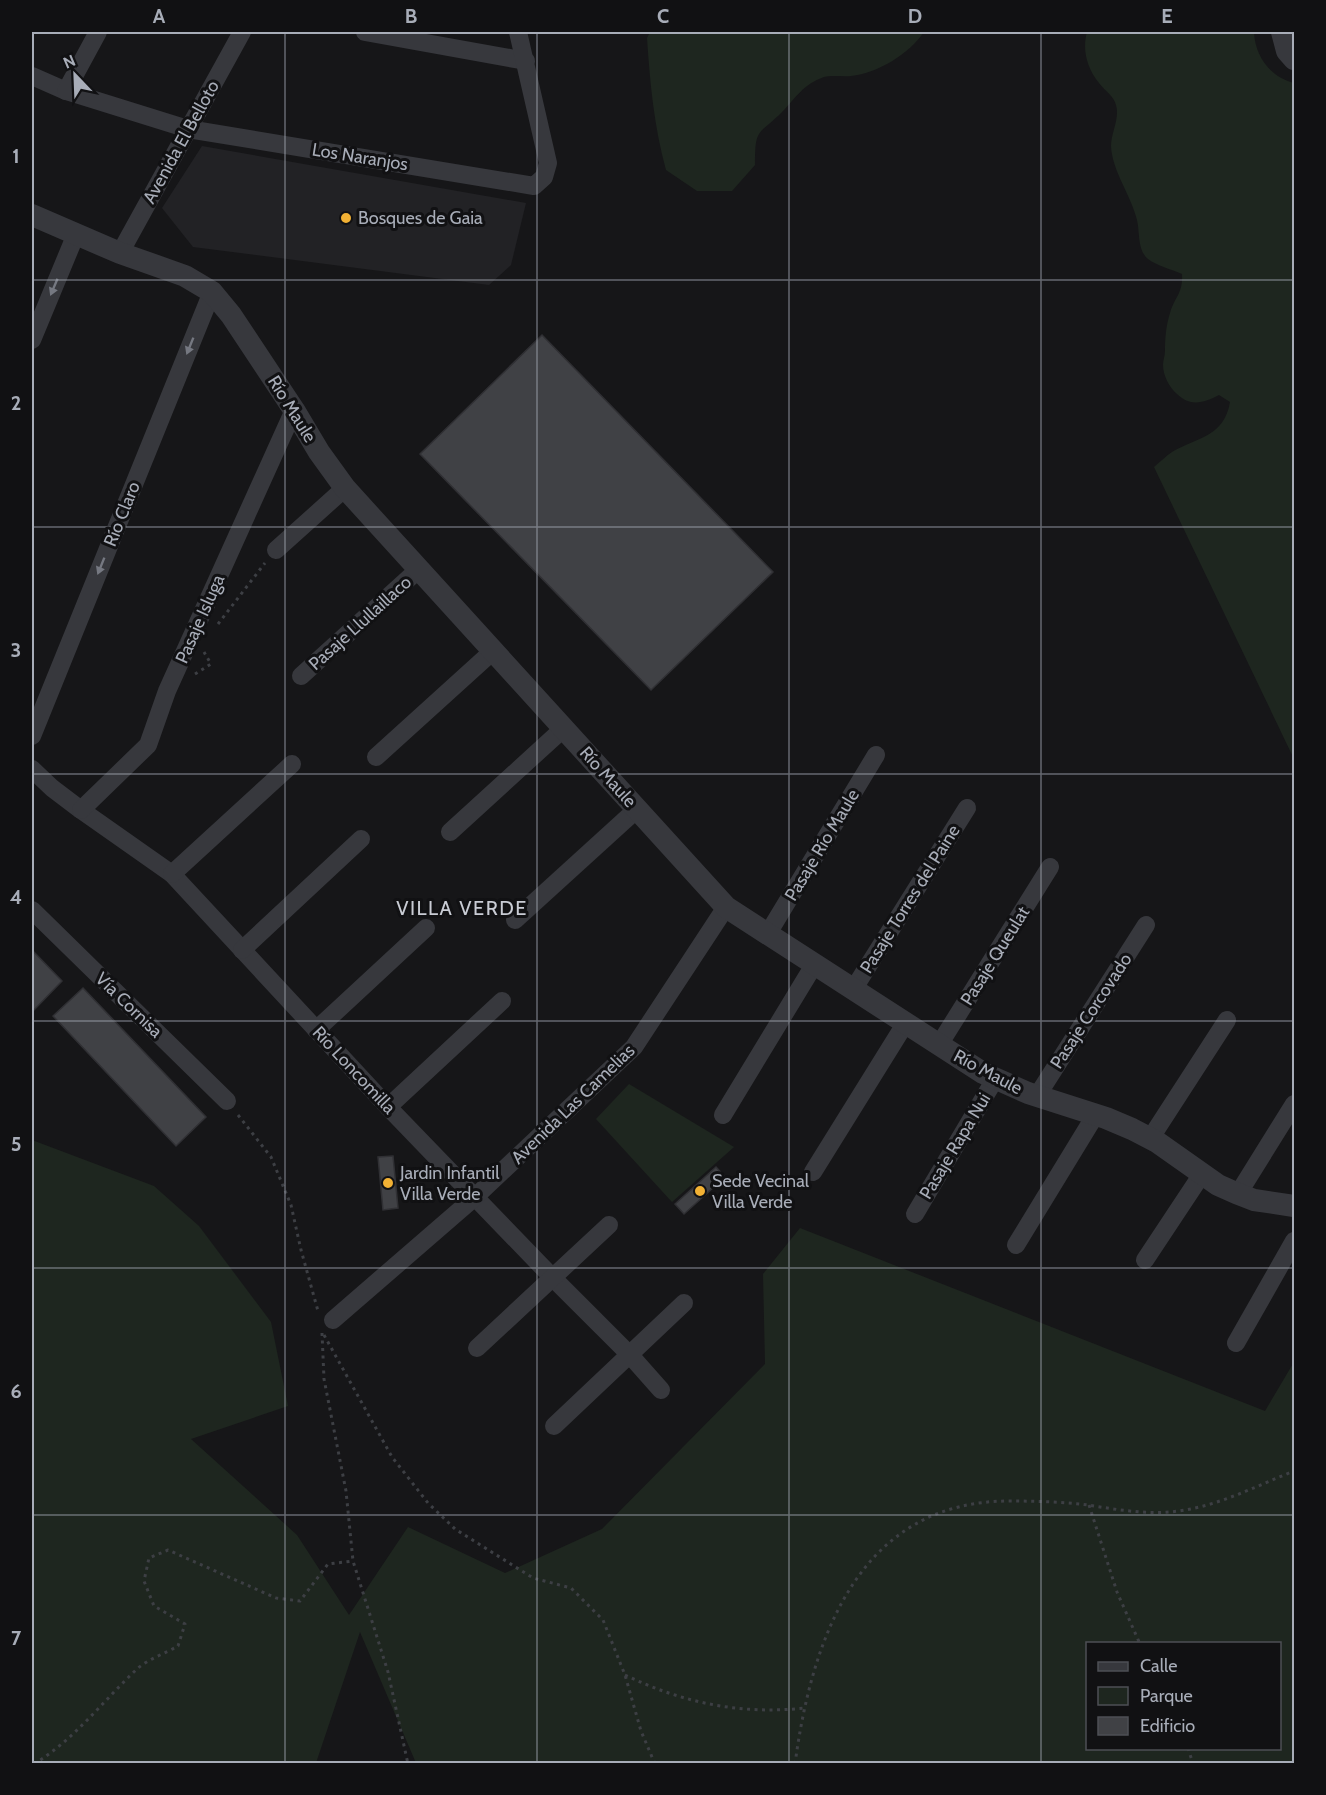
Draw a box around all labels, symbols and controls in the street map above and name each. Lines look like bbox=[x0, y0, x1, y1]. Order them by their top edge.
text: A bbox=[153, 4, 166, 28]
text: B bbox=[405, 4, 417, 28]
text: C bbox=[657, 4, 669, 28]
text: D bbox=[908, 4, 922, 28]
text: E bbox=[1161, 4, 1173, 28]
north arrow bbox=[45, 45, 105, 105]
text: N bbox=[60, 51, 78, 73]
street label: Avenida El Belloto bbox=[138, 77, 224, 207]
street label: Los Naranjos bbox=[310, 139, 410, 175]
text: 1 bbox=[12, 144, 20, 168]
place label: Bosques de Gaia bbox=[358, 207, 483, 229]
marker: Bosques de Gaia bbox=[339, 211, 353, 225]
one-way arrow bbox=[49, 279, 59, 297]
one-way arrow bbox=[185, 338, 195, 356]
street label: Río Maule bbox=[263, 372, 321, 446]
text: 2 bbox=[11, 391, 21, 415]
street label: Río Claro bbox=[99, 478, 145, 550]
one-way arrow bbox=[96, 557, 105, 575]
street label: Pasaje Isluga bbox=[171, 571, 230, 667]
street label: Pasaje Llullaillaco bbox=[304, 571, 416, 675]
text: 3 bbox=[11, 638, 21, 662]
street label: Río Maule bbox=[575, 742, 641, 812]
street label: Pasaje Río Maule bbox=[780, 785, 864, 905]
street label: Pasaje Torres del Paine bbox=[855, 821, 965, 977]
text: 4 bbox=[10, 885, 22, 909]
district label: VILLA VERDE bbox=[396, 896, 528, 920]
street label: Pasaje Queulat bbox=[956, 902, 1034, 1010]
street label: Pasaje Corcovado bbox=[1046, 949, 1137, 1073]
street label: Vía Cornisa bbox=[91, 968, 167, 1043]
street label: Río Loncomilla bbox=[308, 1022, 400, 1119]
street label: Avenida Las Camelias bbox=[507, 1039, 639, 1169]
street label: Río Maule bbox=[950, 1045, 1026, 1099]
street label: Pasaje Rapa Nui bbox=[915, 1089, 995, 1203]
text: 5 bbox=[11, 1132, 21, 1156]
place label: Jardin Infantil Villa Verde bbox=[399, 1162, 500, 1205]
place label: Sede Vecinal Villa Verde bbox=[712, 1170, 810, 1213]
marker: Jardin Infantil Villa Verde bbox=[381, 1176, 395, 1190]
marker: Sede Vecinal Villa Verde bbox=[693, 1184, 707, 1198]
text: 6 bbox=[10, 1379, 22, 1403]
text: 7 bbox=[11, 1626, 22, 1650]
legend bbox=[1086, 1642, 1281, 1750]
text: Calle bbox=[1140, 1655, 1177, 1677]
text: Parque bbox=[1140, 1685, 1193, 1707]
text: Edificio bbox=[1140, 1715, 1195, 1737]

